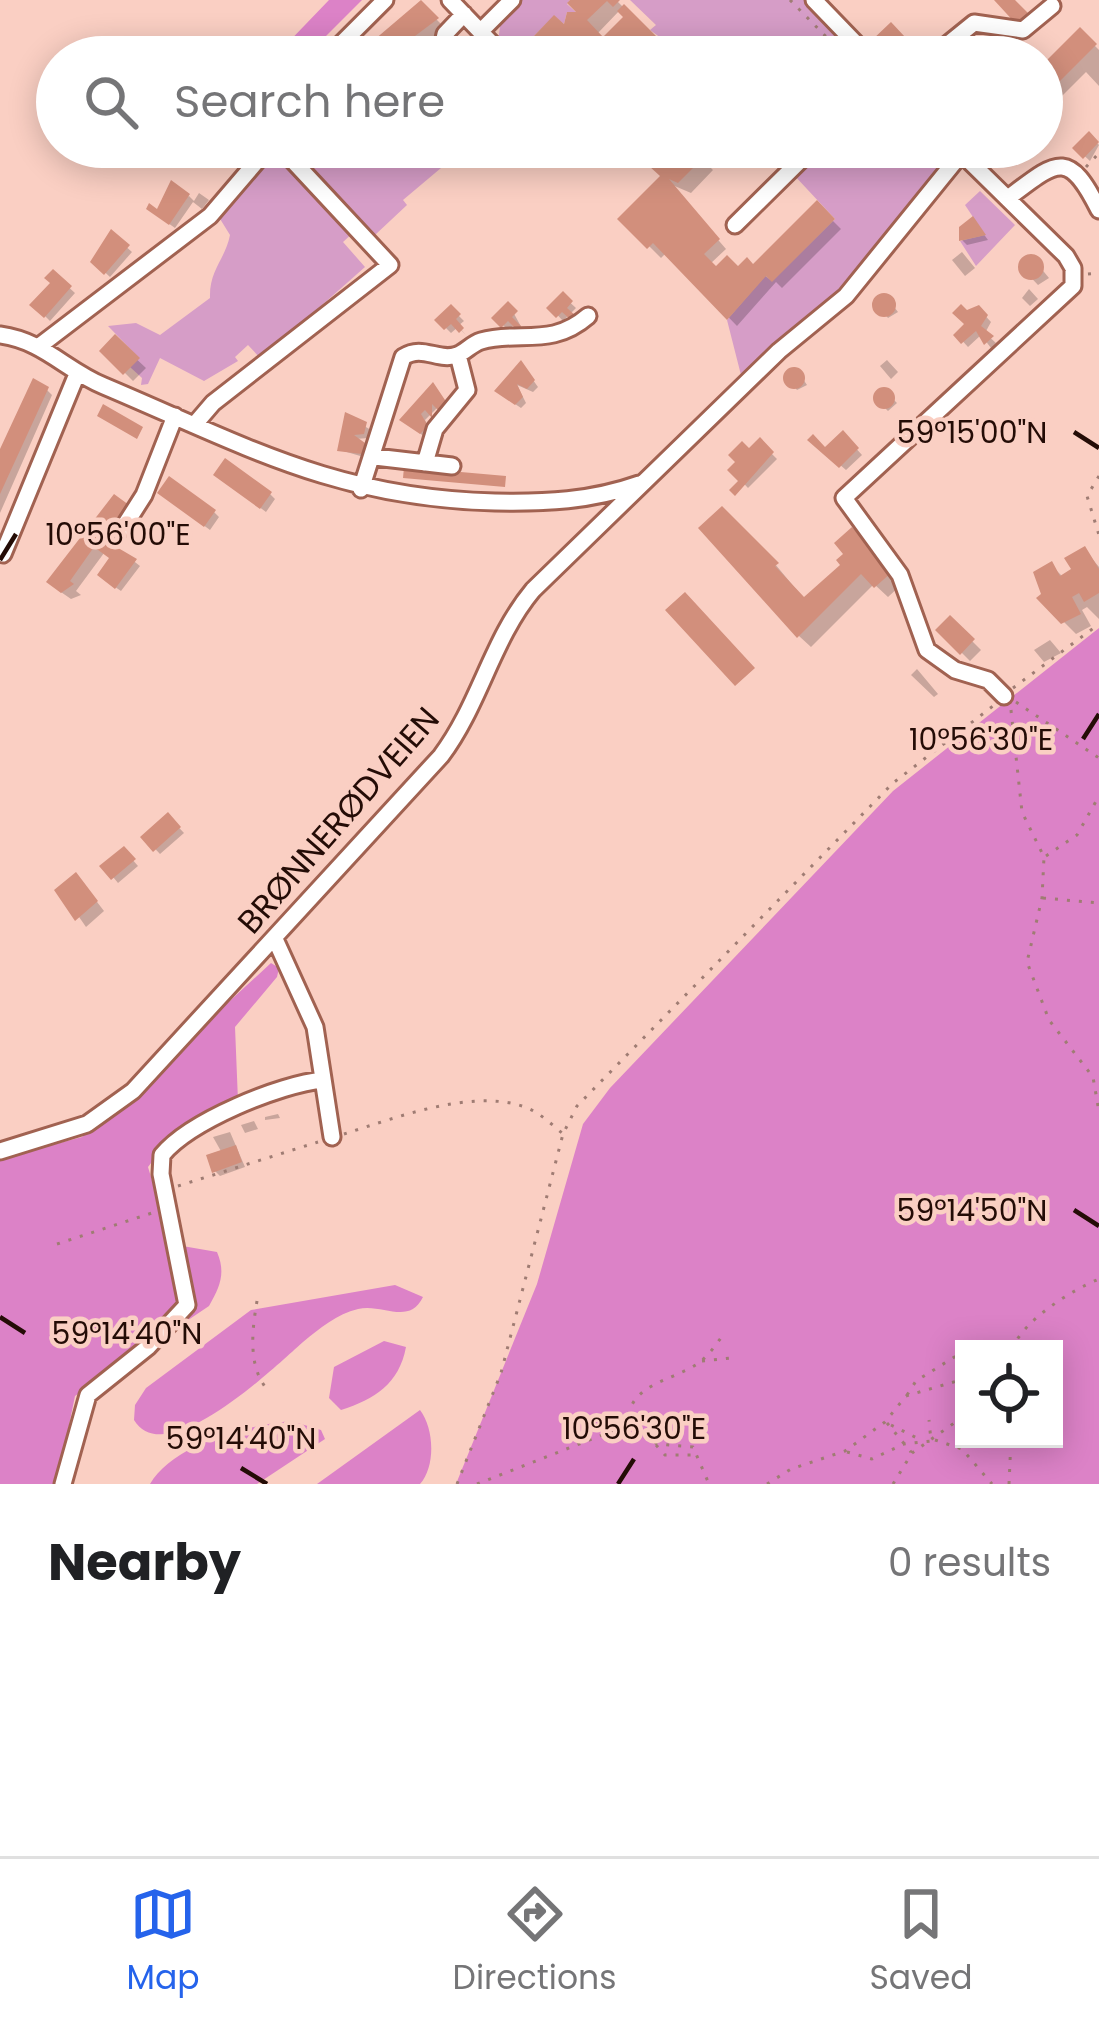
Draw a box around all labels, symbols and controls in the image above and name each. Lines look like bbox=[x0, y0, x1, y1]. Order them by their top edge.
search box bbox=[36, 36, 1063, 168]
icon: search bbox=[78, 69, 144, 135]
text: Search here bbox=[174, 70, 445, 133]
text: 59°15'00"N bbox=[897, 411, 1047, 454]
text: 10°56'00"E bbox=[45, 513, 191, 556]
street label: BRØNNERØDVEIEN bbox=[227, 697, 450, 944]
text: 10°56'30"E bbox=[909, 718, 1053, 761]
text: 59°14'50"N bbox=[897, 1189, 1047, 1232]
text: 59°14'40"N bbox=[52, 1312, 202, 1355]
map controls bbox=[955, 1340, 1063, 1448]
button: locate bbox=[955, 1340, 1063, 1448]
text: 10°56'30"E bbox=[562, 1407, 706, 1450]
text: 59°14'40"N bbox=[166, 1417, 316, 1460]
text: Nearby bbox=[48, 1526, 241, 1598]
text: 0 results bbox=[888, 1535, 1051, 1590]
tab: Map bbox=[127, 1881, 200, 2003]
tab: Directions bbox=[453, 1881, 616, 2003]
tab: Saved bbox=[870, 1881, 972, 2003]

